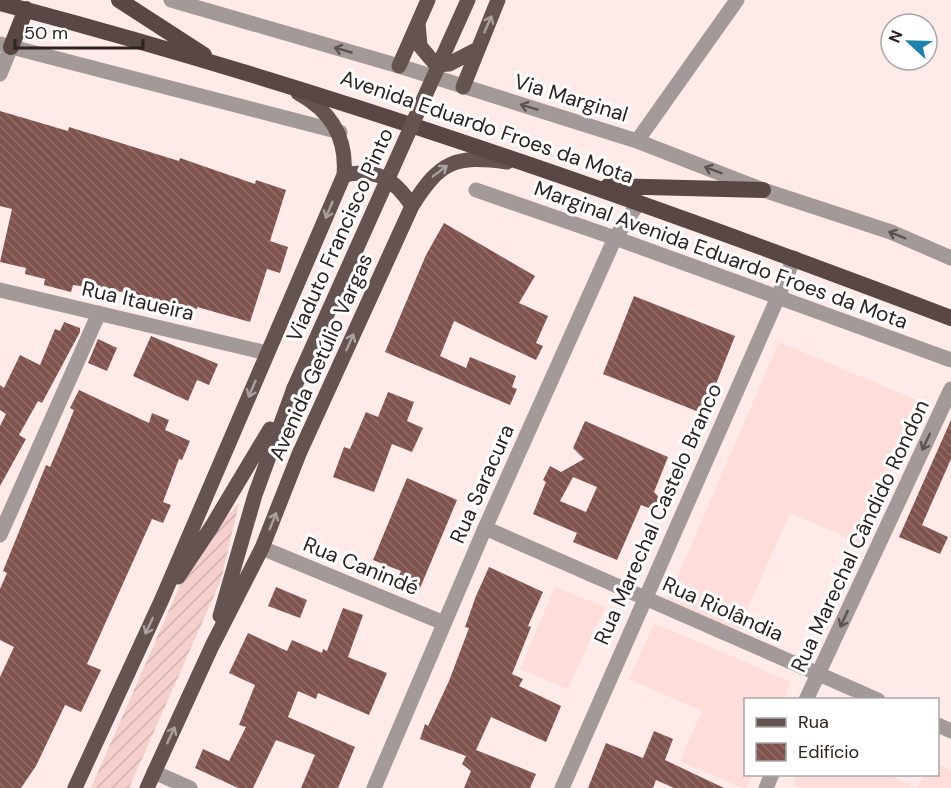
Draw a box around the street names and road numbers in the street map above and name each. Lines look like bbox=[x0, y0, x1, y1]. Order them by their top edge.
street label: Avenida Eduardo Froes da Mota bbox=[337, 64, 637, 190]
street label: Via Marginal bbox=[511, 67, 631, 129]
street label: Viaduto Francisco Pinto bbox=[280, 124, 400, 346]
street label: Marginal Avenida Eduardo Froes da Mota bbox=[530, 174, 912, 336]
street label: Avenida Getúlio Vargas bbox=[263, 249, 379, 465]
street label: Rua Itaueira bbox=[79, 275, 197, 327]
street label: Rua Marechal Castelo Branco bbox=[588, 379, 728, 649]
street label: Rua Marechal Cândido Rondon bbox=[784, 395, 936, 677]
street label: Rua Saracura bbox=[443, 420, 521, 548]
street label: Rua Canindé bbox=[299, 530, 423, 602]
street label: Rua Riolândia bbox=[658, 570, 788, 648]

